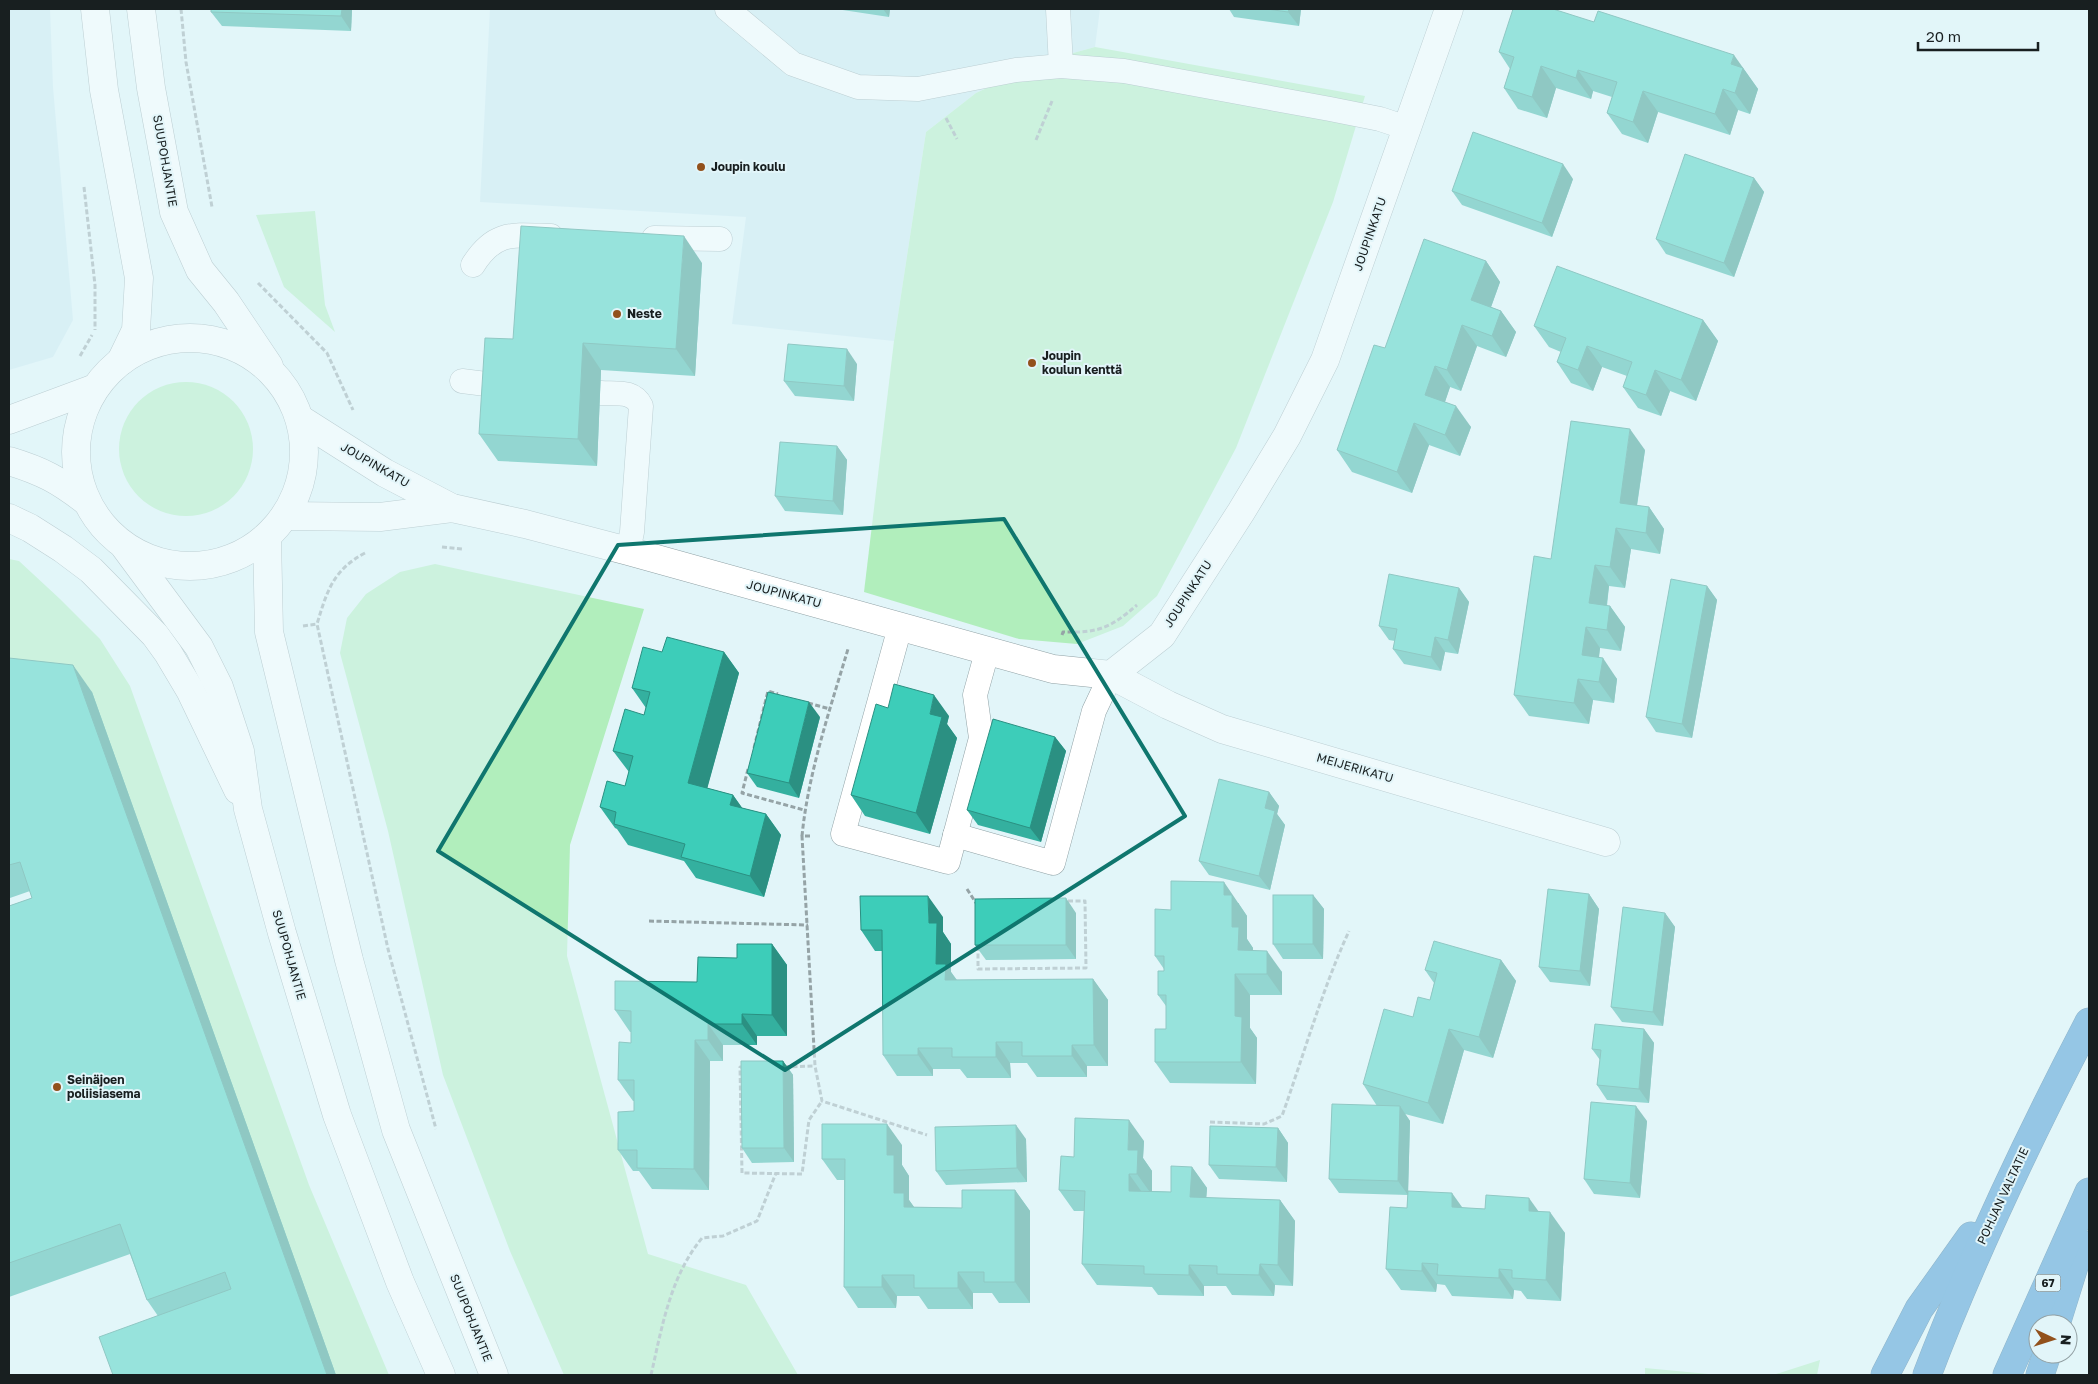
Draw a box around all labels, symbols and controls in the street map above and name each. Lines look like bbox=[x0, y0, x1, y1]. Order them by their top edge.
scale bar bbox=[1918, 20, 2038, 52]
text: 20 m bbox=[1926, 27, 1961, 45]
street label: SUUPOHJANTIE bbox=[150, 114, 181, 208]
place label: Joupin koulu bbox=[711, 159, 785, 174]
marker: Joupin koulu bbox=[695, 161, 707, 173]
street label: JOUPINKATU bbox=[1350, 195, 1389, 273]
place label: Neste bbox=[627, 306, 662, 321]
marker: Neste bbox=[611, 308, 623, 320]
place label: Joupin koulun kenttä bbox=[1042, 348, 1122, 377]
marker: Joupin koulun kenttä bbox=[1026, 357, 1038, 369]
street label: JOUPINKATU bbox=[338, 439, 412, 490]
street label: JOUPINKATU bbox=[1160, 557, 1215, 630]
street label: JOUPINKATU bbox=[745, 576, 823, 611]
street label: MEIJERIKATU bbox=[1315, 749, 1395, 786]
street label: SUUPOHJANTIE bbox=[269, 908, 310, 1002]
place label: Seinäjoen poliisiasema bbox=[67, 1072, 140, 1101]
marker: Seinäjoen poliisiasema bbox=[51, 1081, 63, 1093]
street label: POHJAN VALTATIE bbox=[1973, 1145, 2032, 1247]
street label: SUUPOHJANTIE bbox=[447, 1272, 496, 1364]
road number: 67 bbox=[2036, 1275, 2060, 1292]
north arrow bbox=[2028, 1314, 2078, 1364]
text: N bbox=[2058, 1334, 2075, 1346]

